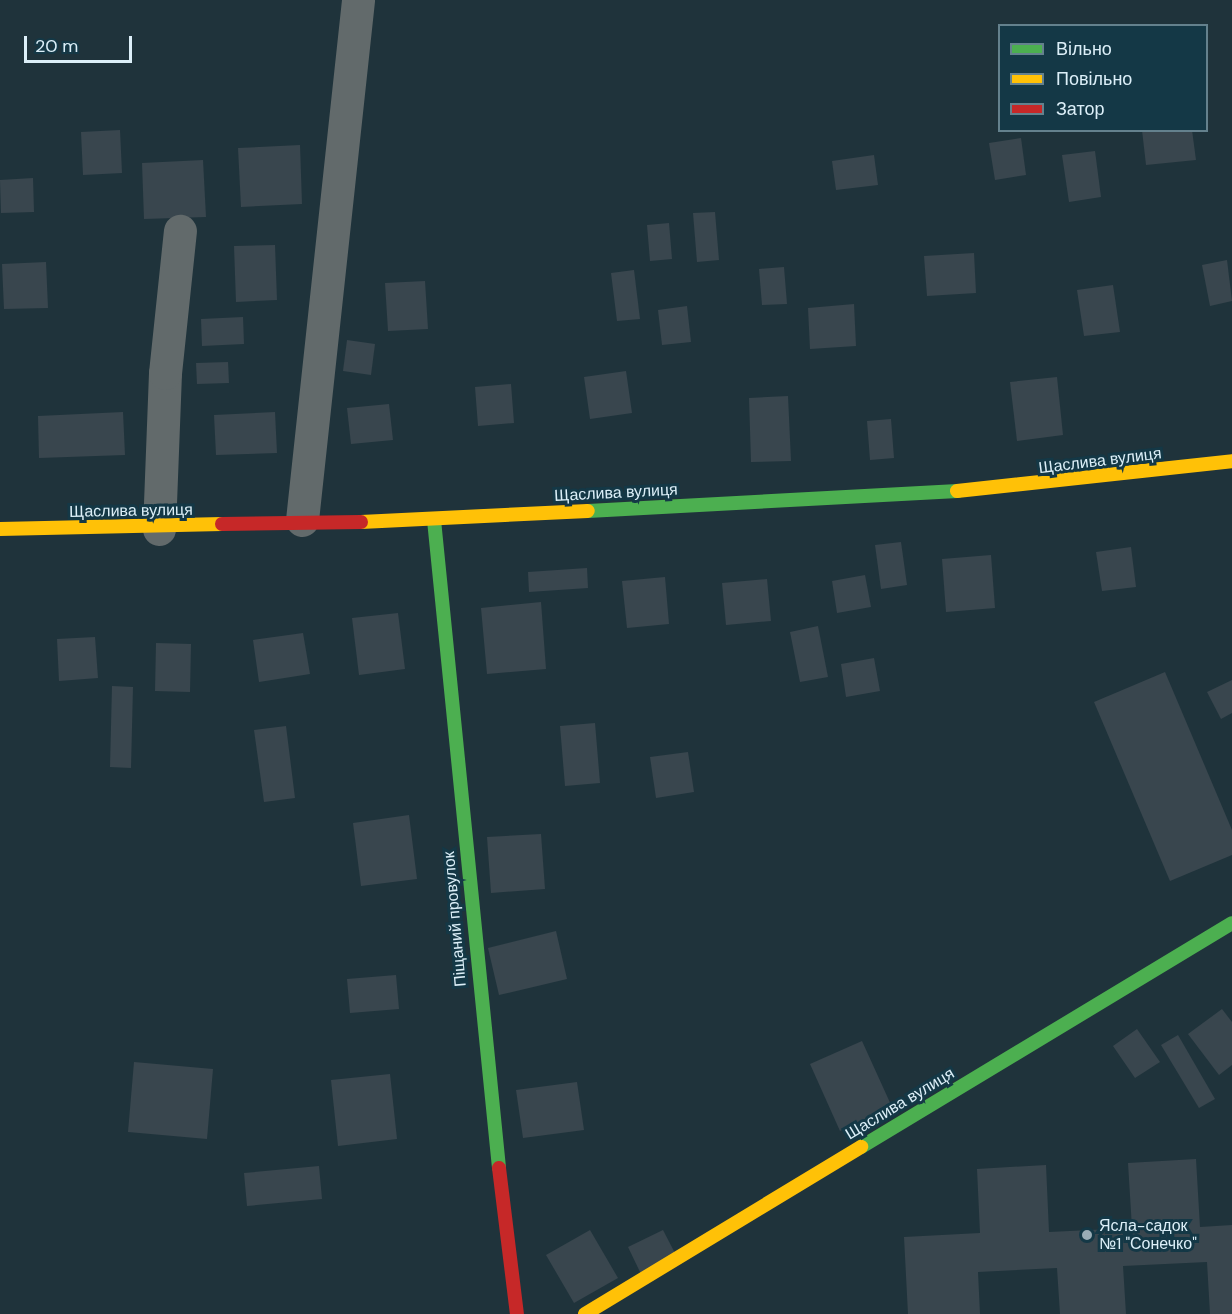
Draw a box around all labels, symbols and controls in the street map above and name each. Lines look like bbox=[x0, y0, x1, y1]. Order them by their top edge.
scale bar bbox=[27, 24, 135, 62]
legend bbox=[998, 24, 1208, 132]
text: 20 m bbox=[35, 34, 78, 58]
text: Вільно bbox=[1056, 37, 1112, 61]
text: Повільно bbox=[1056, 67, 1132, 91]
text: Затор bbox=[1056, 97, 1105, 121]
street label: Щаслива вулиця bbox=[1037, 444, 1163, 478]
street label: Щаслива вулиця bbox=[554, 480, 678, 506]
street label: Щаслива вулиця bbox=[69, 500, 193, 522]
street label: Піщаний провулок bbox=[440, 851, 470, 987]
street label: Щаслива вулиця bbox=[842, 1064, 958, 1144]
place label: Ясла-садок №1 "Сонечко" bbox=[1099, 1216, 1197, 1254]
marker: Ясла-садок №1 "Сонечко" bbox=[1080, 1228, 1094, 1242]

